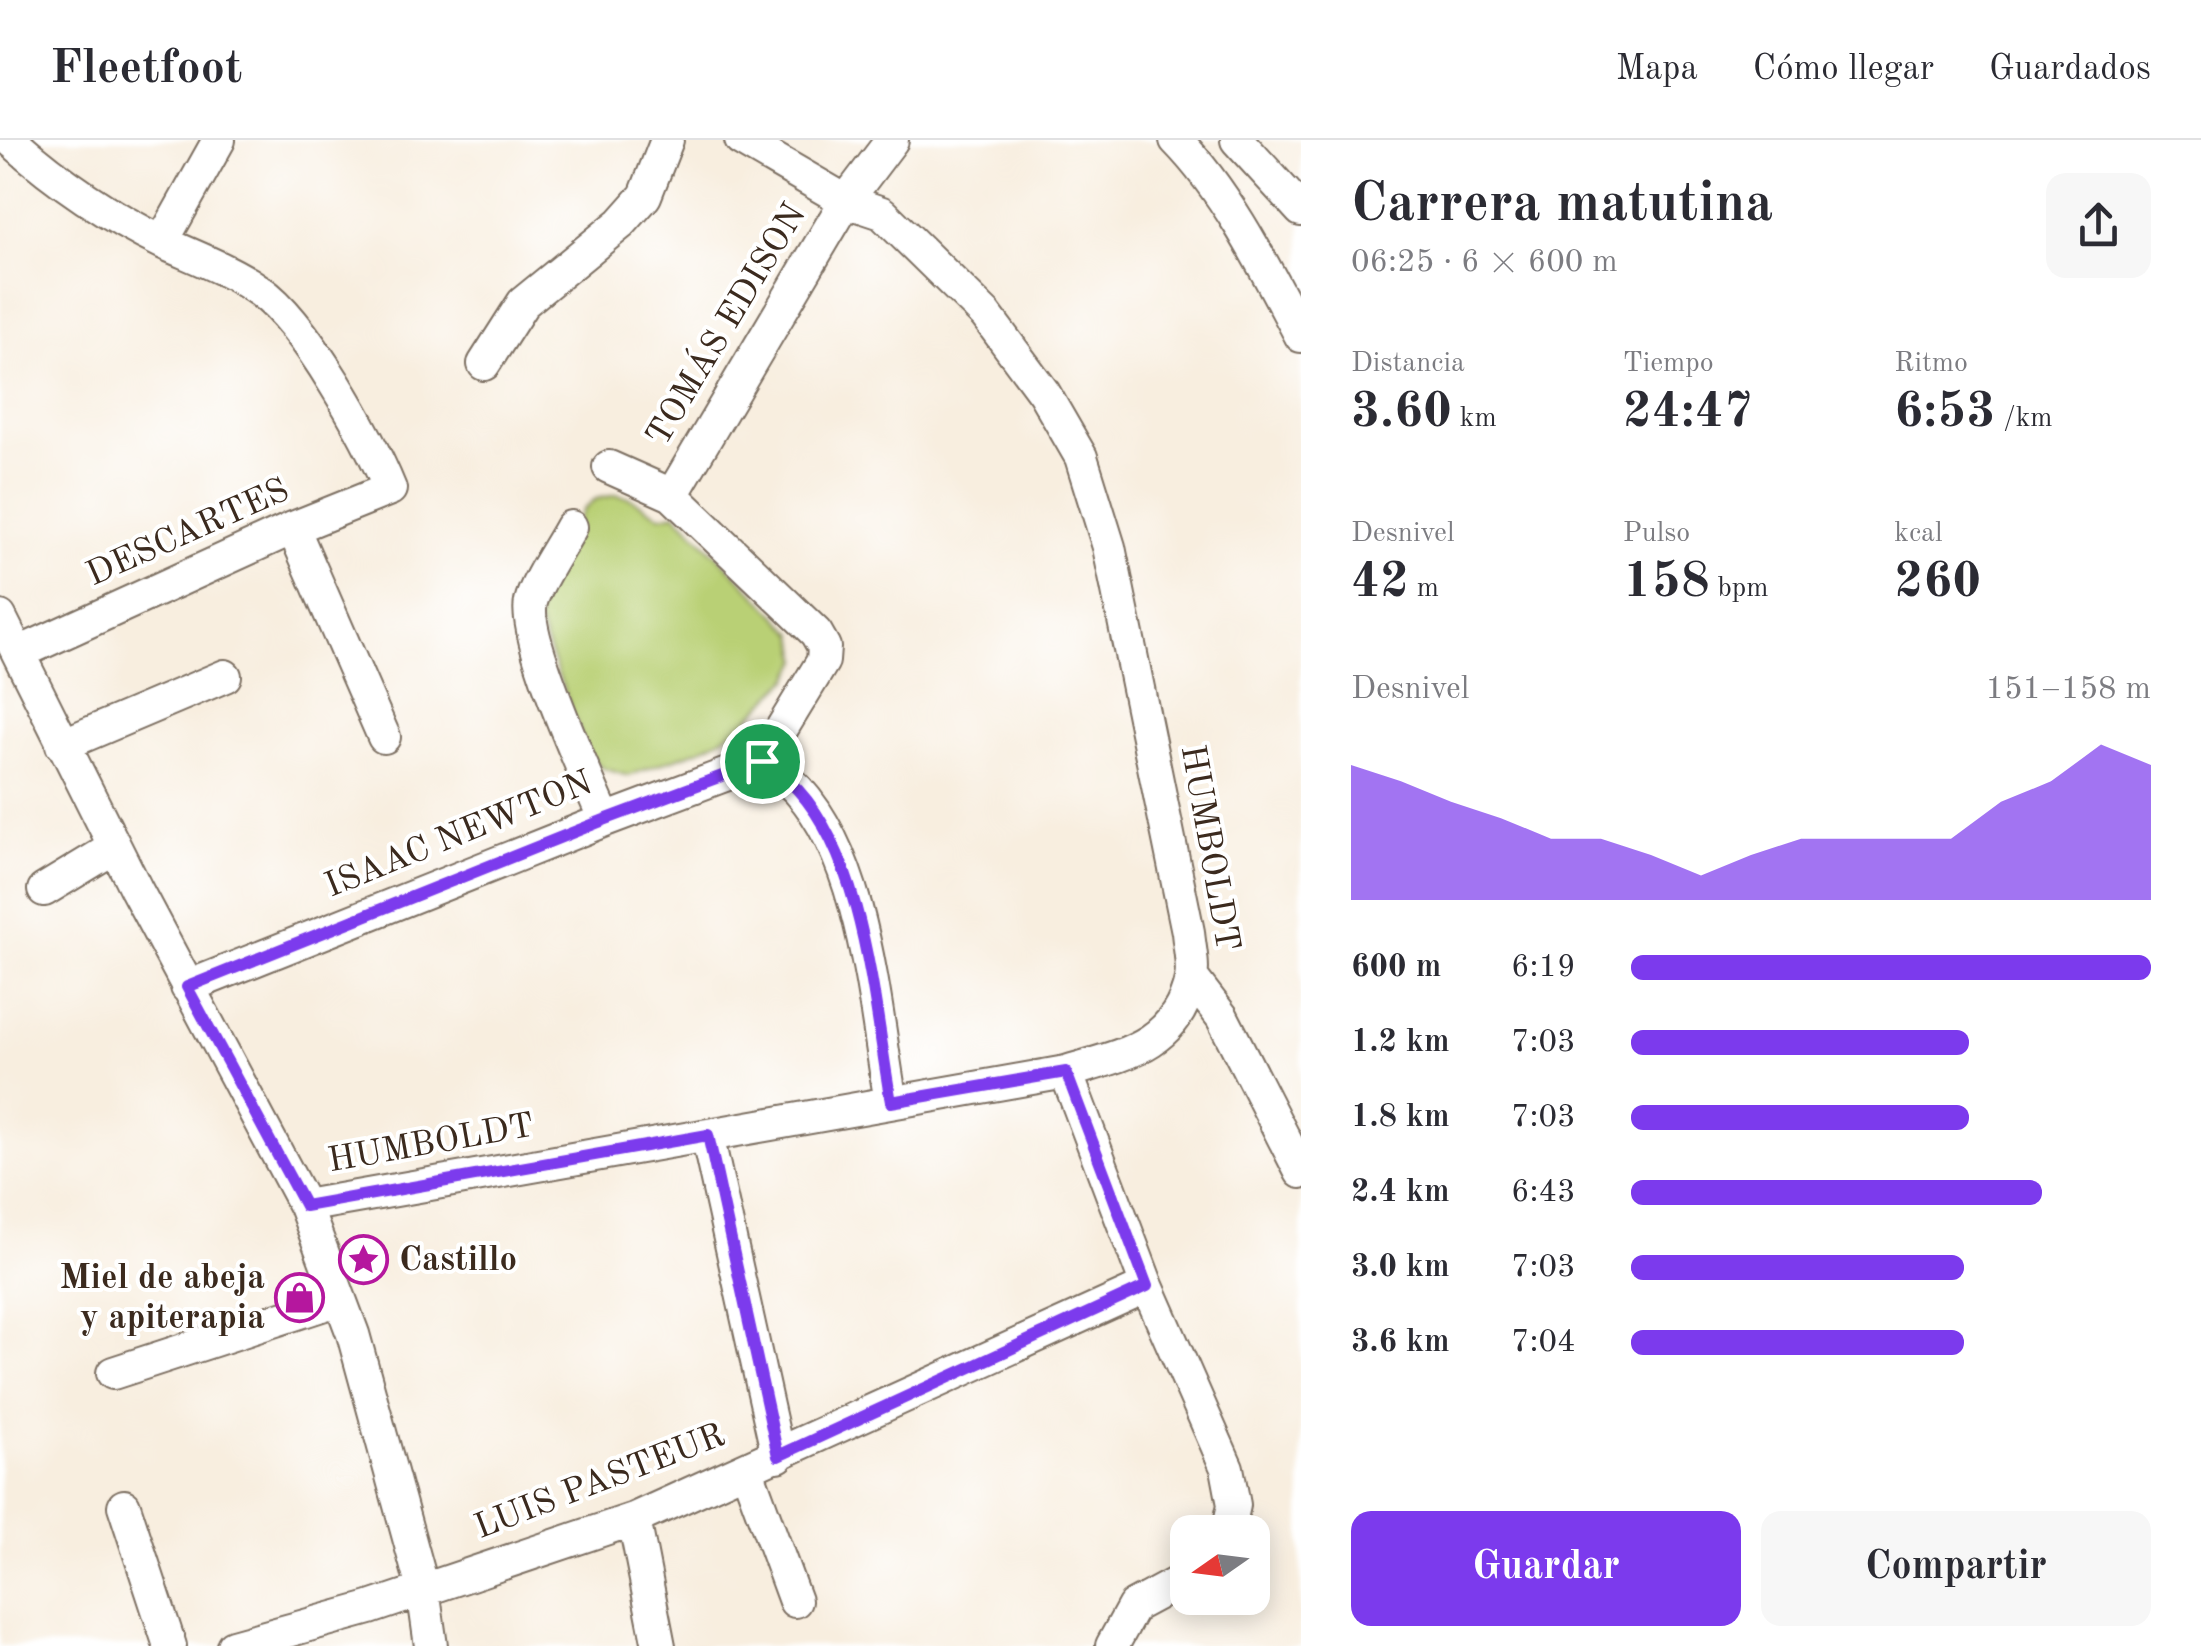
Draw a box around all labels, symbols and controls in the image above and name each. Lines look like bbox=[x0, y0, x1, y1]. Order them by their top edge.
text: Fleetfoot bbox=[50, 45, 242, 93]
text: Mapa bbox=[1616, 52, 1698, 87]
text: Cómo llegar bbox=[1753, 52, 1934, 87]
text: Guardados bbox=[1989, 52, 2151, 87]
button: share bbox=[2046, 173, 2151, 278]
text: Carrera matutina bbox=[1351, 178, 1773, 233]
street label: TOMÁS EDISON bbox=[635, 194, 813, 452]
text: 06:25 · 6 × 600 m bbox=[1351, 247, 1618, 279]
text: Distancia bbox=[1351, 350, 1465, 378]
text: Tiempo bbox=[1623, 350, 1714, 378]
text: Ritmo bbox=[1894, 350, 1968, 378]
text: 3.60 bbox=[1351, 388, 1452, 438]
text: 24:47 bbox=[1623, 388, 1753, 438]
text: 6:53 bbox=[1894, 388, 1995, 438]
text: km bbox=[1452, 405, 1497, 433]
text: /km bbox=[1995, 405, 2053, 433]
street label: DESCARTES bbox=[82, 473, 294, 593]
text: Desnivel bbox=[1351, 520, 1455, 548]
text: Pulso bbox=[1623, 520, 1690, 548]
text: kcal bbox=[1894, 520, 1943, 548]
text: 42 bbox=[1351, 558, 1409, 608]
text: 158 bbox=[1623, 558, 1710, 608]
text: 260 bbox=[1894, 558, 1981, 608]
text: m bbox=[1409, 575, 1439, 603]
text: bpm bbox=[1710, 575, 1769, 603]
text: Desnivel bbox=[1351, 674, 1469, 706]
text: 151–158 m bbox=[1985, 674, 2151, 706]
pin bbox=[720, 719, 805, 804]
icon: arrive bbox=[735, 734, 790, 789]
street label: HUMBOLDT bbox=[1174, 742, 1244, 954]
street label: ISAAC NEWTON bbox=[320, 765, 598, 905]
text: 600 m bbox=[1351, 952, 1441, 984]
text: 6:19 bbox=[1511, 952, 1576, 984]
text: 1.2 km bbox=[1351, 1027, 1450, 1059]
text: 7:03 bbox=[1511, 1027, 1576, 1059]
text: 1.8 km bbox=[1351, 1102, 1450, 1134]
text: 7:03 bbox=[1511, 1102, 1576, 1134]
street label: HUMBOLDT bbox=[325, 1109, 537, 1179]
text: 2.4 km bbox=[1351, 1177, 1450, 1209]
text: 6:43 bbox=[1511, 1177, 1576, 1209]
place icon: Castillo bbox=[338, 1234, 390, 1286]
place label: Castillo bbox=[399, 1243, 517, 1278]
text: 3.0 km bbox=[1351, 1252, 1450, 1284]
text: 7:03 bbox=[1511, 1252, 1576, 1284]
place label: Miel de abeja y apiterapia bbox=[59, 1261, 265, 1336]
shop icon: Miel de abeja y apiterapia bbox=[274, 1272, 326, 1324]
text: 3.6 km bbox=[1351, 1327, 1450, 1359]
text: 7:04 bbox=[1511, 1327, 1576, 1359]
street label: LUIS PASTEUR bbox=[470, 1418, 730, 1546]
button: Guardar bbox=[1351, 1511, 1741, 1626]
button: Compartir bbox=[1761, 1511, 2151, 1626]
north arrow bbox=[1170, 1515, 1270, 1615]
map controls bbox=[1170, 1515, 1270, 1615]

